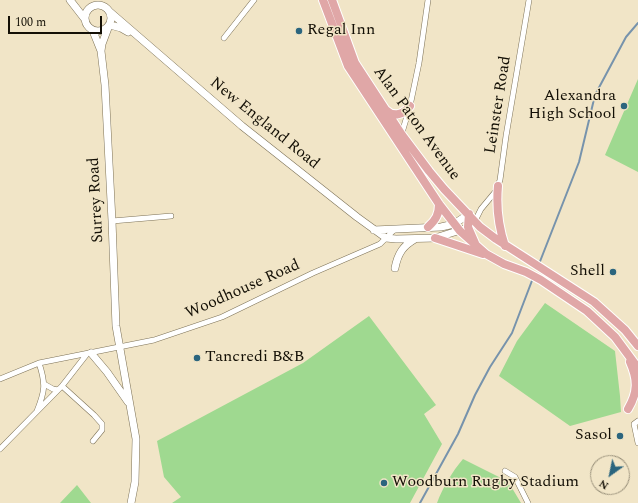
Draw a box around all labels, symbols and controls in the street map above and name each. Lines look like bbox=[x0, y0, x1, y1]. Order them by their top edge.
scale bar bbox=[10, 8, 104, 34]
text: 100 m bbox=[15, 13, 46, 32]
place label: Regal Inn bbox=[307, 21, 375, 41]
marker: Regal Inn bbox=[294, 26, 304, 36]
street label: Leinster Road bbox=[482, 55, 516, 155]
street label: Alan Paton Avenue bbox=[368, 63, 464, 185]
street label: New England Road bbox=[205, 74, 323, 174]
place label: Alexandra High School bbox=[528, 87, 616, 125]
marker: Alexandra High School bbox=[619, 101, 629, 111]
street label: Surrey Road bbox=[85, 157, 109, 243]
street label: Woodhouse Road bbox=[183, 256, 303, 324]
place label: Shell bbox=[570, 262, 605, 282]
marker: Shell bbox=[608, 267, 618, 277]
place label: Tancredi B&B bbox=[205, 348, 304, 368]
marker: Tancredi B&B bbox=[192, 353, 202, 363]
place label: Sasol bbox=[575, 426, 612, 446]
marker: Sasol bbox=[615, 431, 625, 441]
north arrow bbox=[590, 455, 630, 495]
place label: Woodburn Rugby Stadium bbox=[392, 473, 579, 493]
text: N bbox=[595, 475, 612, 494]
marker: Woodburn Rugby Stadium bbox=[379, 478, 389, 488]

